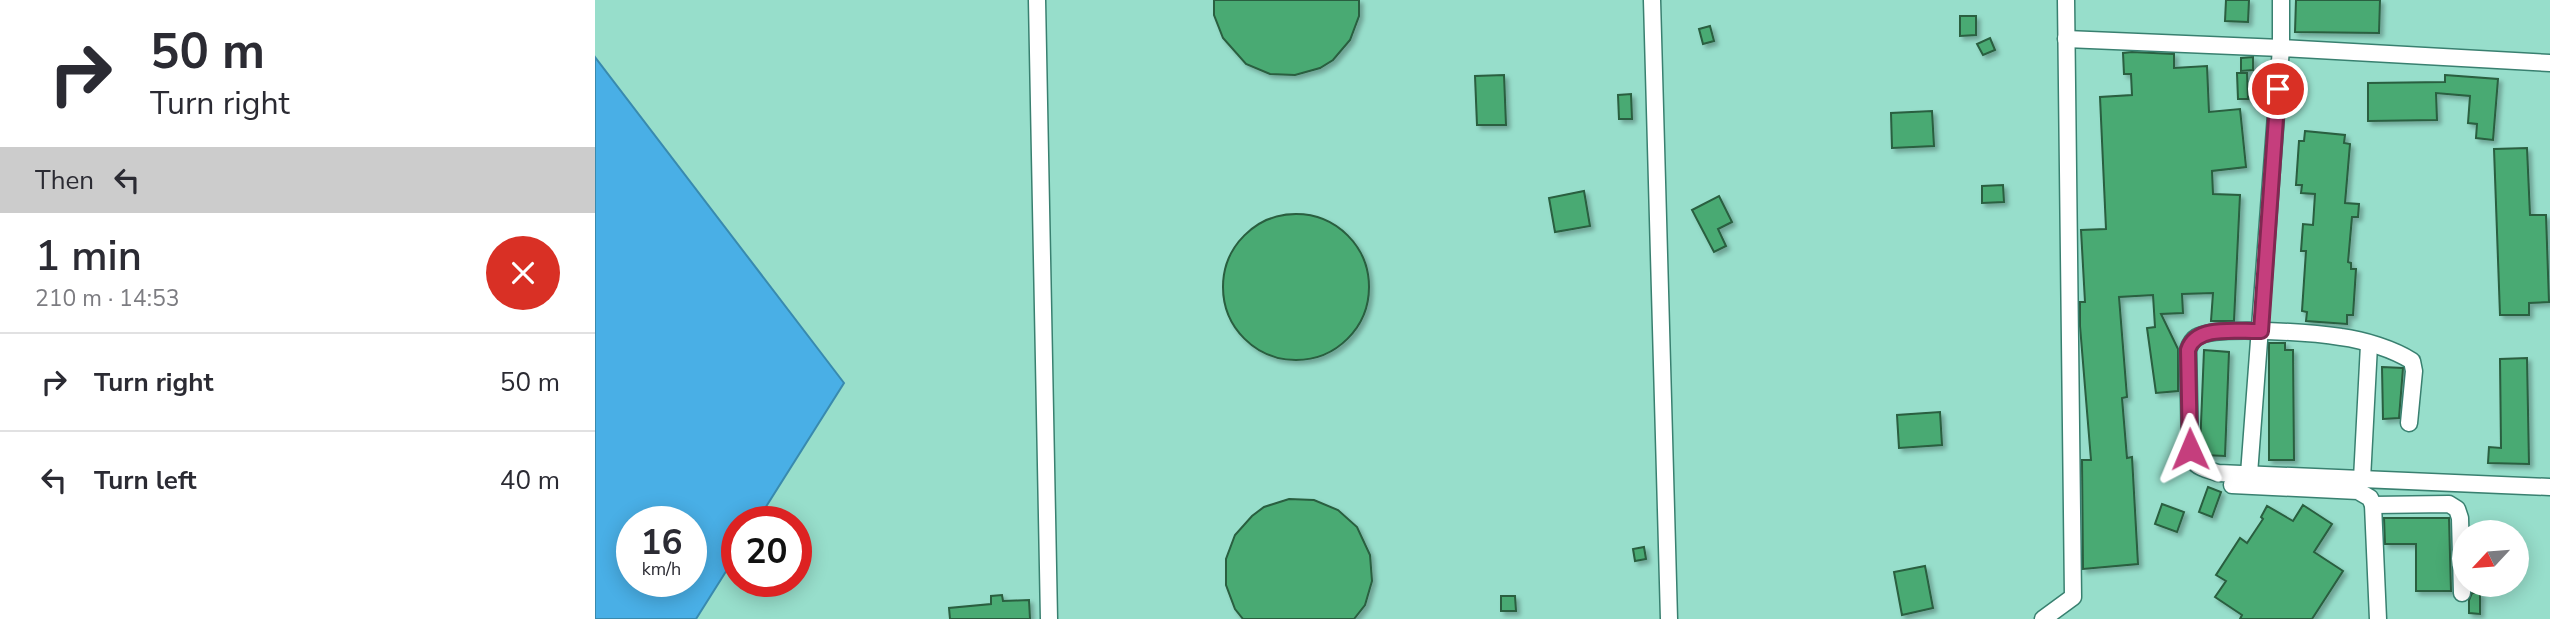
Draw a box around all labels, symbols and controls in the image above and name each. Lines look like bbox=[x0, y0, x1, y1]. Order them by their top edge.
text: 50 m bbox=[150, 18, 265, 85]
icon: right bbox=[35, 28, 126, 119]
pin bbox=[2248, 59, 2308, 119]
icon: arrive bbox=[2259, 70, 2297, 108]
text: Turn right bbox=[150, 82, 290, 125]
icon: left bbox=[108, 161, 146, 199]
text: Then bbox=[35, 163, 94, 198]
text: 1 min bbox=[35, 228, 142, 285]
button: close bbox=[486, 236, 560, 310]
text: 210 m · 14:53 bbox=[35, 283, 180, 314]
icon: right bbox=[35, 363, 73, 401]
text: Turn right bbox=[94, 365, 213, 400]
text: 50 m bbox=[500, 365, 560, 400]
position arrow bbox=[2153, 412, 2227, 486]
icon: left bbox=[35, 461, 73, 499]
text: Turn left bbox=[94, 463, 197, 498]
text: 40 m bbox=[500, 463, 560, 498]
speed limit sign: 20 bbox=[721, 506, 812, 597]
text: 16 bbox=[640, 519, 683, 566]
north arrow bbox=[2452, 520, 2529, 597]
map controls bbox=[2452, 520, 2529, 597]
text: km/h bbox=[642, 557, 681, 581]

